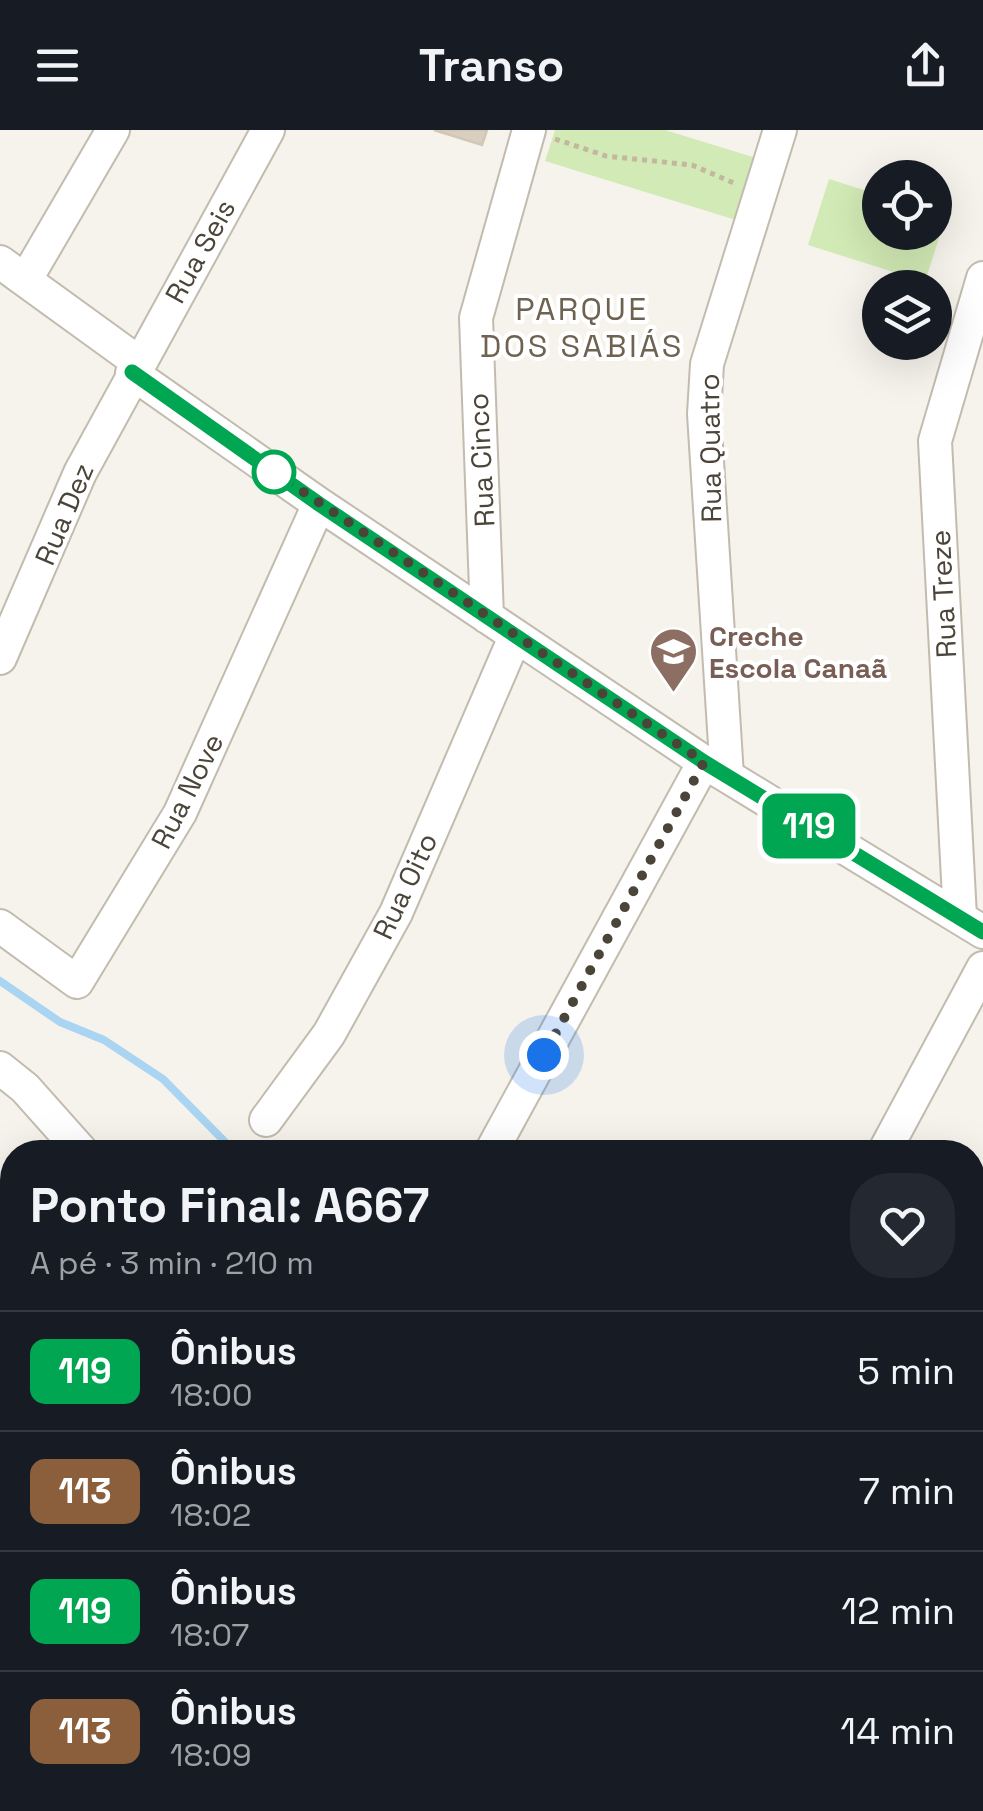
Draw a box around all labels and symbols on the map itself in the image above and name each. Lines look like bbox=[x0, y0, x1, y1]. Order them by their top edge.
street label: Rua Seis bbox=[157, 193, 243, 309]
district label: PARQUE DOS SABIÁS bbox=[480, 289, 684, 366]
street label: Rua Quatro bbox=[691, 373, 729, 523]
street label: Rua Cinco bbox=[460, 392, 502, 528]
unlabelled marker bbox=[253, 451, 295, 493]
street label: Rua Dez bbox=[26, 458, 102, 570]
street label: Rua Treze bbox=[922, 529, 964, 659]
place label: Creche Escola Canaã bbox=[709, 618, 887, 686]
school or university icon: Creche Escola Canaã bbox=[648, 626, 700, 694]
street label: Rua Nove bbox=[143, 727, 231, 855]
line badge: 119 bbox=[752, 794, 866, 858]
street label: Rua Oito bbox=[365, 827, 445, 945]
your location bbox=[519, 1030, 569, 1080]

